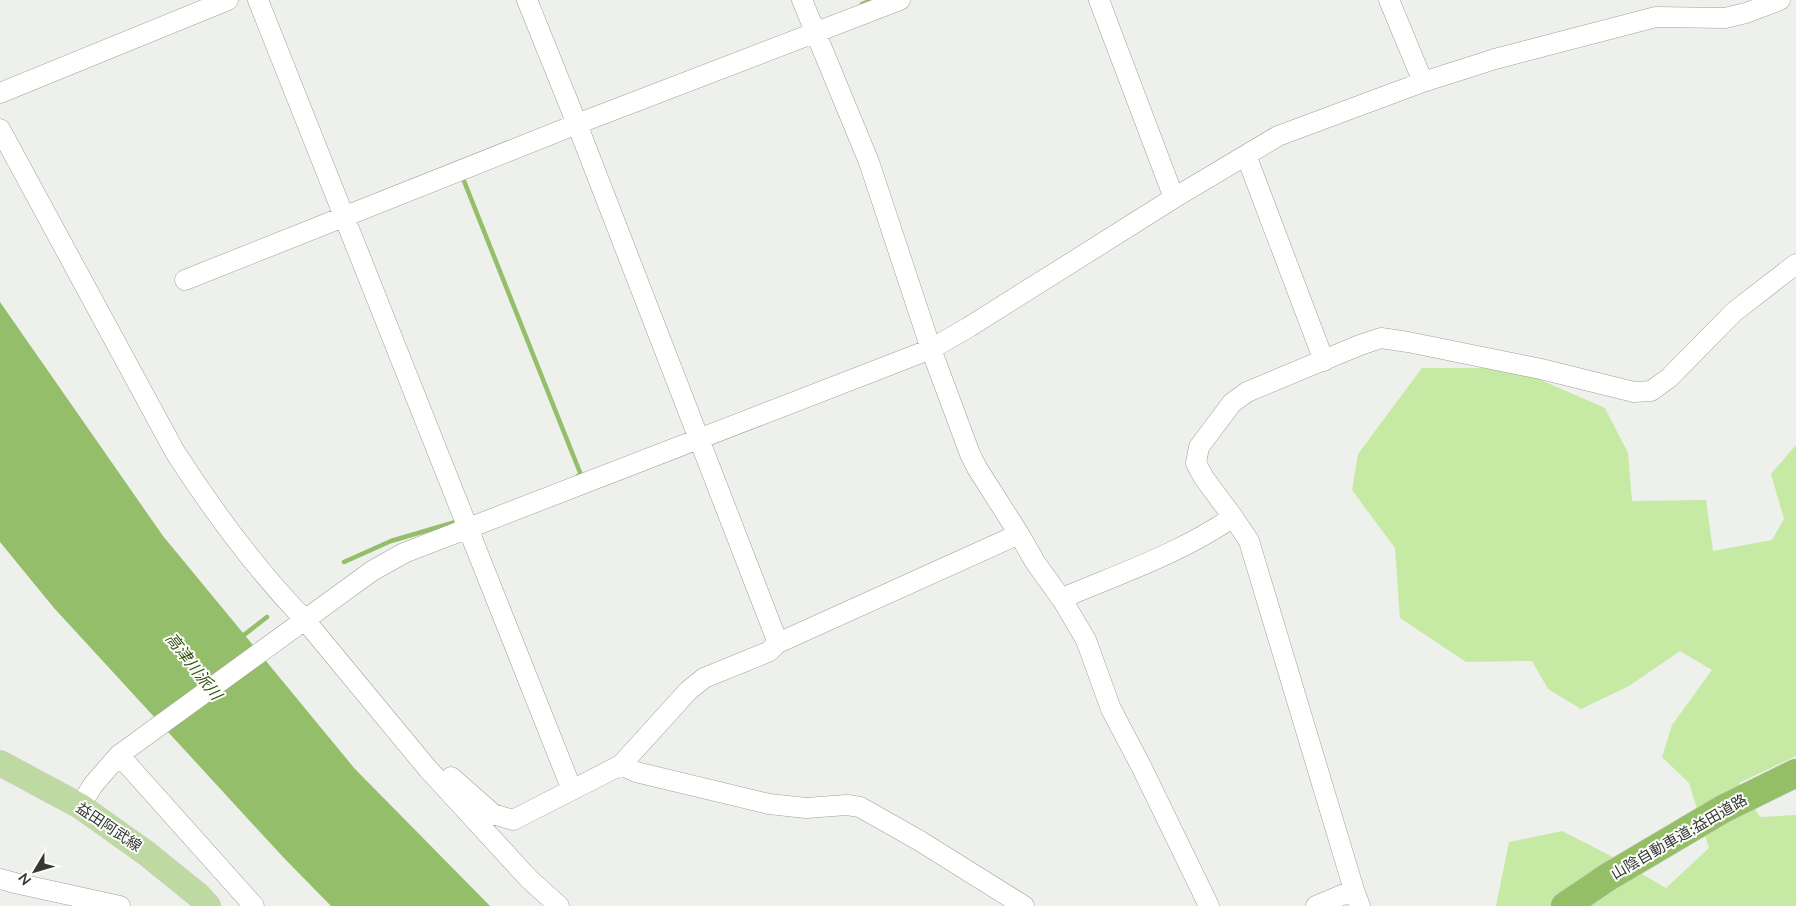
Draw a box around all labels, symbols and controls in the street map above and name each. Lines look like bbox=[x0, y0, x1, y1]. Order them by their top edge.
water label: 高津川派川 bbox=[162, 628, 228, 705]
street label: 山陰自動車道;益田道路 bbox=[1607, 790, 1750, 882]
street label: 益田阿武線 bbox=[73, 798, 146, 855]
north arrow bbox=[10, 846, 60, 896]
text: N bbox=[14, 870, 34, 889]

